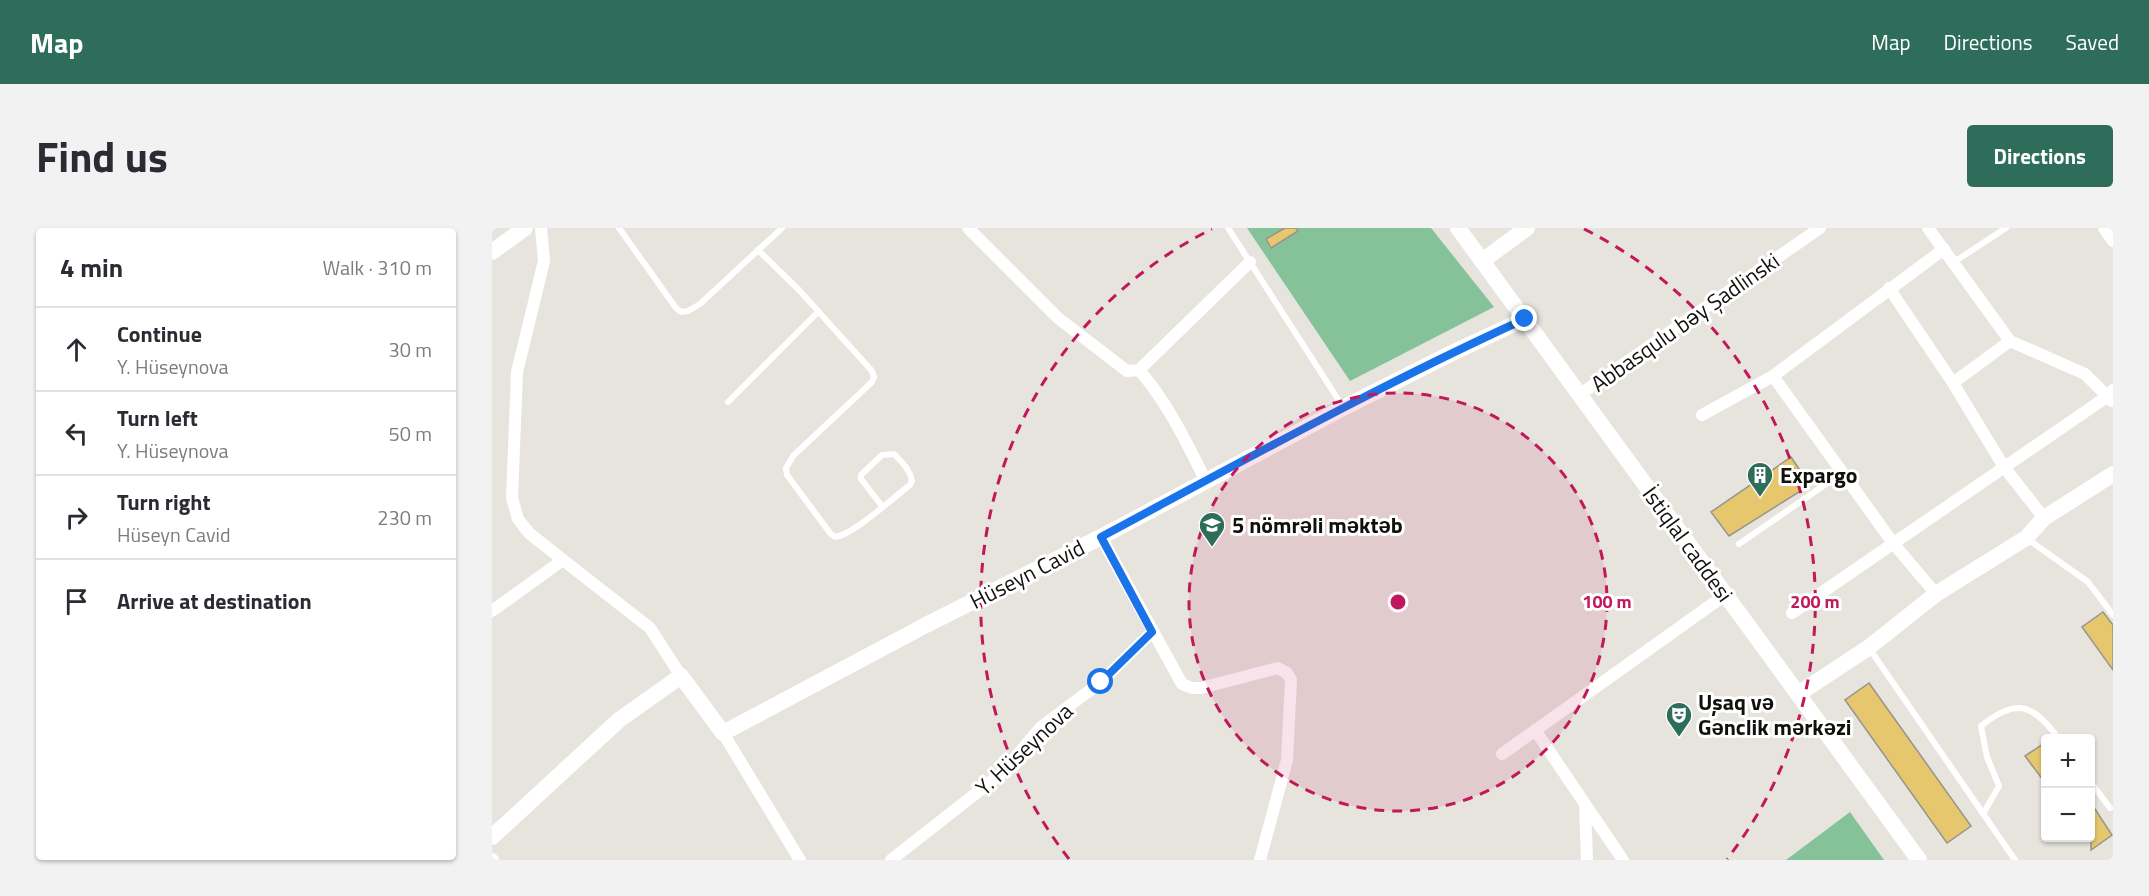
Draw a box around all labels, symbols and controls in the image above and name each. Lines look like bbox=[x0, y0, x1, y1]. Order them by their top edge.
text: Map bbox=[30, 21, 84, 64]
text: Map bbox=[1871, 26, 1911, 58]
text: Directions bbox=[1944, 26, 2033, 58]
text: Saved bbox=[2066, 26, 2119, 58]
text: Find us bbox=[36, 124, 168, 188]
button: Directions bbox=[1967, 125, 2113, 187]
street label: Abbasqulu bəy Şadlinski bbox=[1584, 244, 1786, 400]
text: 4 min bbox=[60, 248, 123, 287]
text: Walk · 310 m bbox=[323, 252, 432, 283]
route end bbox=[1511, 305, 1537, 331]
text: Continue bbox=[117, 317, 202, 351]
icon: ahead bbox=[60, 333, 93, 366]
text: 30 m bbox=[388, 334, 432, 365]
text: Y. Hüseynova bbox=[117, 351, 229, 382]
text: Turn left bbox=[117, 401, 198, 435]
icon: left bbox=[60, 417, 93, 450]
text: 50 m bbox=[388, 418, 432, 449]
text: Y. Hüseynova bbox=[117, 435, 229, 466]
place label: Expargo bbox=[1780, 458, 1857, 492]
building icon: Expargo bbox=[1745, 460, 1775, 498]
street label: İstiqlal caddesi bbox=[1634, 479, 1742, 609]
text: Turn right bbox=[117, 485, 211, 519]
icon: right bbox=[60, 501, 93, 534]
text: 230 m bbox=[377, 502, 432, 533]
place label: 5 nömrəli məktəb bbox=[1232, 508, 1403, 542]
school or university icon: 5 nömrəli məktəb bbox=[1197, 510, 1227, 548]
text: Hüseyn Cavid bbox=[117, 519, 231, 550]
street label: Hüseyn Cavid bbox=[964, 531, 1090, 617]
text: Arrive at destination bbox=[117, 584, 312, 618]
icon: arrive bbox=[60, 585, 93, 618]
text: 100 m bbox=[1582, 588, 1632, 615]
text: 200 m bbox=[1790, 588, 1840, 615]
centre of rings bbox=[1388, 592, 1408, 612]
route start bbox=[1087, 668, 1113, 694]
place label: Uşaq və Gənclik mərkəzi bbox=[1698, 685, 1852, 744]
street label: Y. Hüseynova bbox=[968, 695, 1080, 803]
theatre icon: Uşaq və Gənclik mərkəzi bbox=[1664, 700, 1694, 738]
map controls bbox=[2041, 734, 2095, 842]
button: + bbox=[2041, 734, 2095, 788]
button: − bbox=[2041, 788, 2095, 842]

